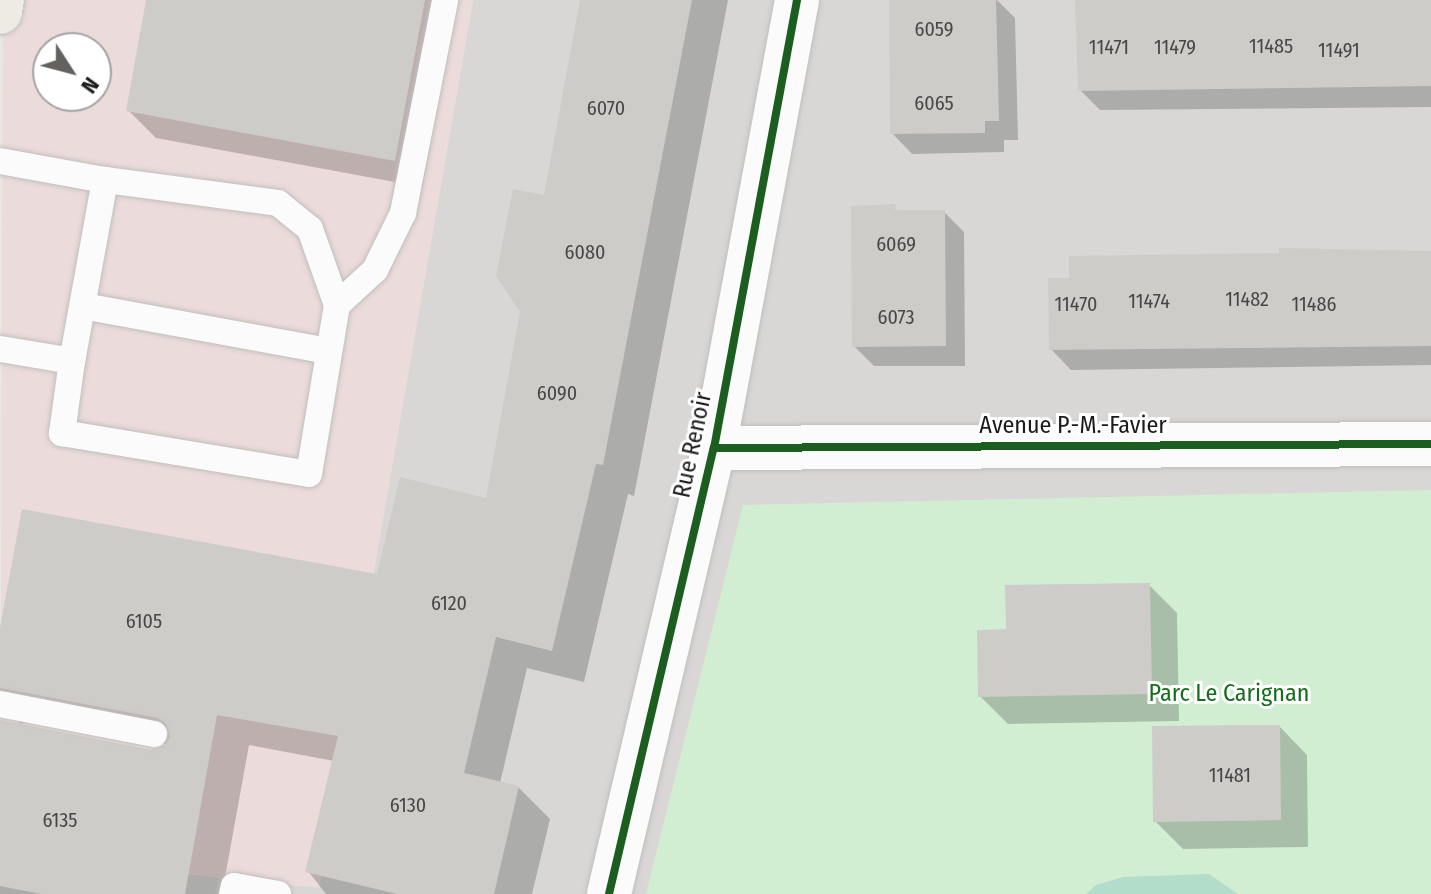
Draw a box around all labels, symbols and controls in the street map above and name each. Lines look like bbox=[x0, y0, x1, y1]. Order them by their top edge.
house number: 6059 bbox=[915, 17, 953, 41]
north arrow bbox=[32, 32, 112, 112]
house number: 11485 bbox=[1249, 34, 1293, 58]
house number: 11471 bbox=[1089, 35, 1129, 59]
house number: 11479 bbox=[1154, 35, 1196, 59]
house number: 11491 bbox=[1318, 38, 1360, 62]
text: N bbox=[75, 72, 105, 98]
house number: 6065 bbox=[914, 91, 954, 115]
house number: 6070 bbox=[587, 96, 625, 120]
house number: 6069 bbox=[876, 232, 916, 256]
house number: 6080 bbox=[565, 240, 605, 264]
house number: 11482 bbox=[1225, 287, 1269, 311]
house number: 11474 bbox=[1128, 289, 1170, 313]
house number: 11470 bbox=[1055, 292, 1097, 316]
house number: 11486 bbox=[1292, 292, 1336, 316]
house number: 6073 bbox=[878, 305, 914, 329]
house number: 6090 bbox=[537, 381, 577, 405]
street label: Rue Renoir bbox=[668, 389, 718, 501]
street label: Avenue P.-M.-Favier bbox=[979, 412, 1167, 440]
house number: 6120 bbox=[431, 591, 467, 615]
house number: 6105 bbox=[126, 609, 162, 633]
park label: Parc Le Carignan bbox=[1149, 680, 1309, 708]
house number: 11481 bbox=[1209, 763, 1251, 787]
house number: 6130 bbox=[390, 793, 426, 817]
house number: 6135 bbox=[42, 808, 78, 832]

